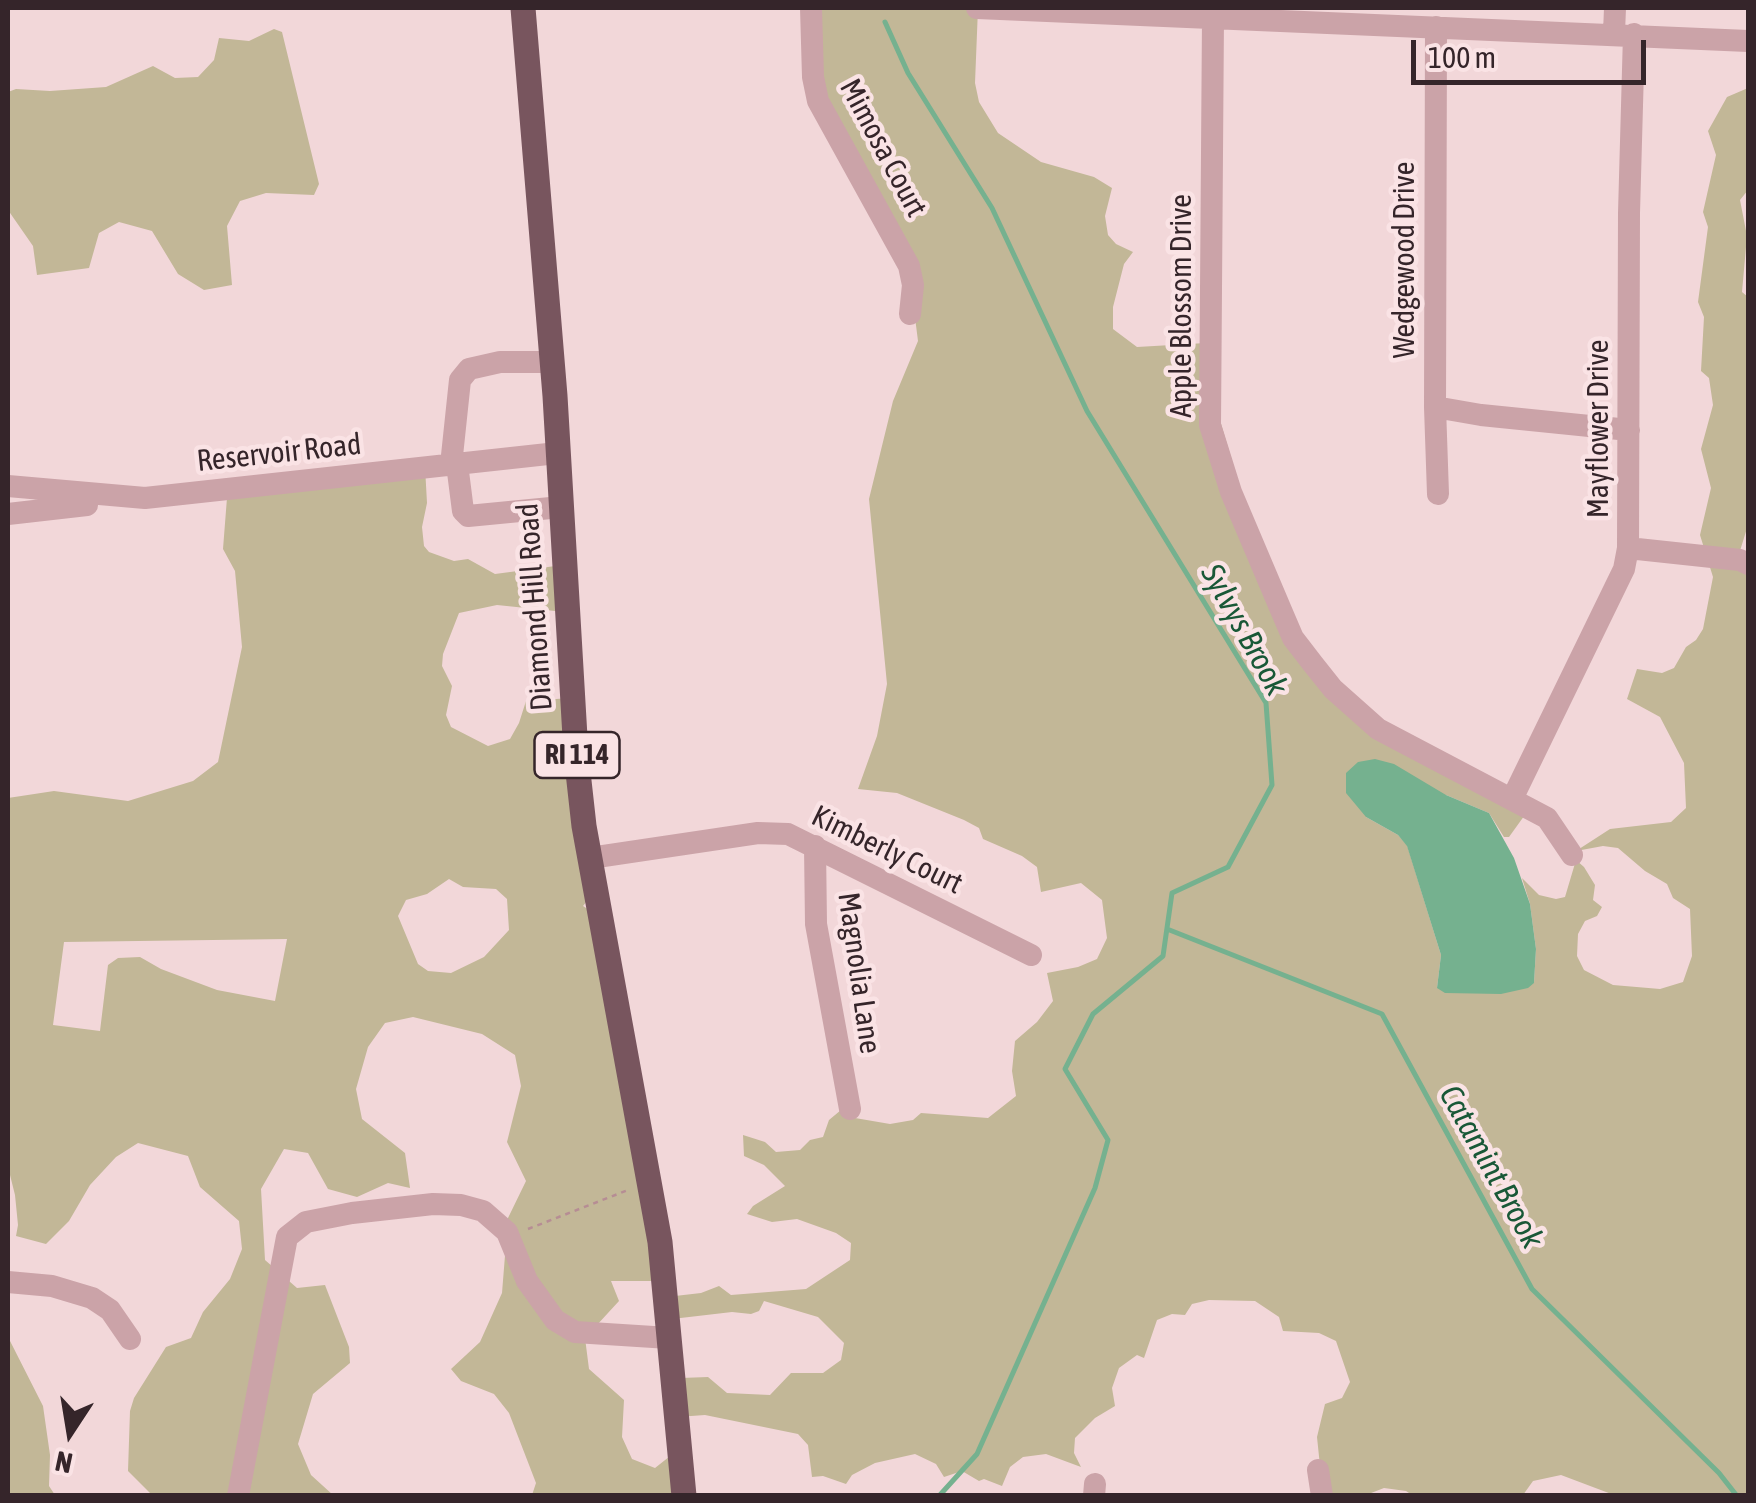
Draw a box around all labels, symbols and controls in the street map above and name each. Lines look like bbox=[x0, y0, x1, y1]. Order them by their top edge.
scale bar bbox=[1416, 20, 1651, 82]
text: 100 m bbox=[1428, 40, 1496, 74]
street label: Mimosa Court bbox=[832, 73, 934, 223]
street label: Wedgewood Drive bbox=[1387, 162, 1423, 358]
street label: Apple Blossom Drive bbox=[1164, 194, 1200, 418]
street label: Mayflower Drive bbox=[1581, 340, 1617, 518]
street label: Reservoir Road bbox=[195, 426, 363, 480]
street label: Diamond Hill Road bbox=[510, 502, 560, 712]
water label: Sylvys Brook bbox=[1192, 558, 1296, 702]
road number: RI 114 bbox=[534, 732, 620, 778]
street label: Kimberly Court bbox=[806, 798, 968, 902]
street label: Magnolia Lane bbox=[830, 890, 888, 1056]
water label: Catamint Brook bbox=[1430, 1079, 1552, 1255]
north arrow bbox=[20, 1383, 120, 1483]
text: N bbox=[52, 1445, 75, 1480]

